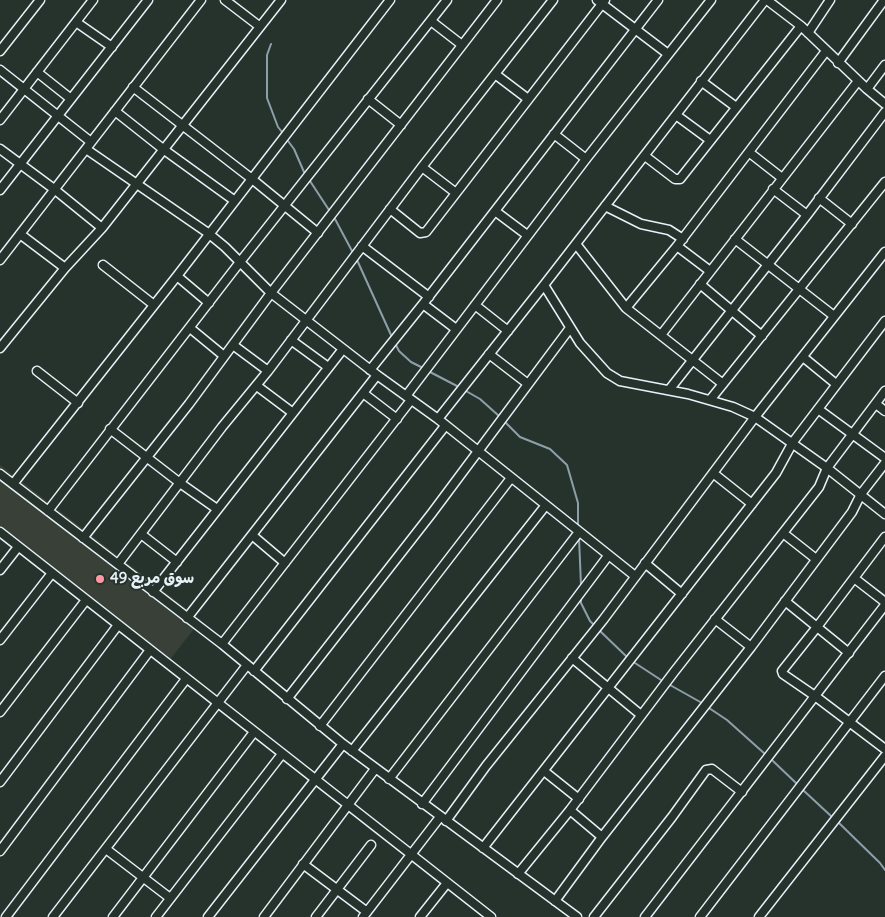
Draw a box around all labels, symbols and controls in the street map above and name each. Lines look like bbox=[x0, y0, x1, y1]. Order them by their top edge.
place label: سوق مربع 49 bbox=[110, 570, 194, 588]
marker: سوق مربع 49 bbox=[94, 573, 106, 585]

